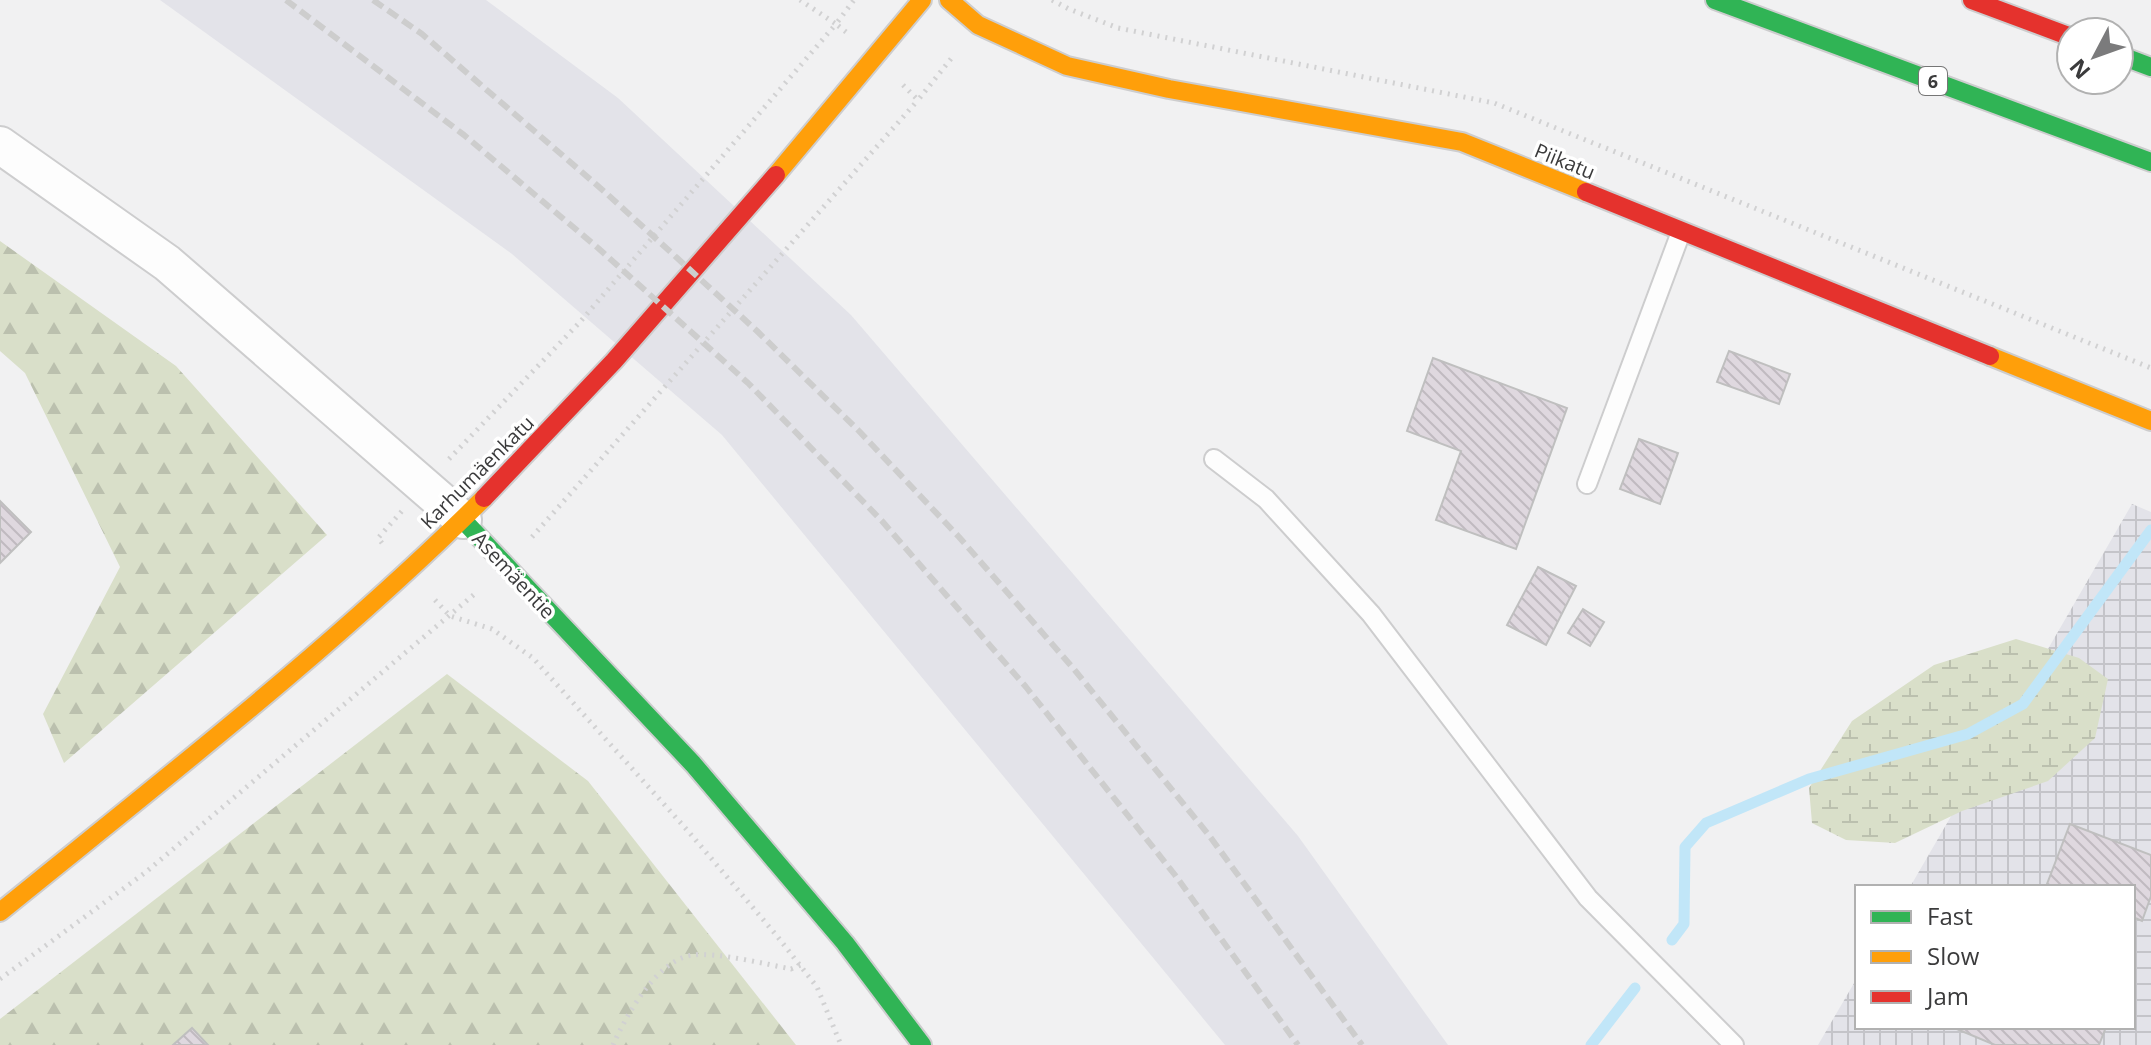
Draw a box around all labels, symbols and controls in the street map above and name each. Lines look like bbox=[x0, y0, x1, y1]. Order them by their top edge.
north arrow bbox=[2055, 16, 2135, 96]
text: N bbox=[2062, 53, 2096, 86]
road number: 6 bbox=[1919, 67, 1947, 95]
street label: Piikatu bbox=[1531, 137, 1599, 185]
street label: Karhumäenkatu bbox=[414, 409, 540, 535]
street label: Asemäentie bbox=[467, 526, 561, 624]
legend bbox=[1855, 885, 2135, 1029]
text: Fast bbox=[1927, 899, 1973, 932]
text: Slow bbox=[1927, 939, 1980, 972]
text: Jam bbox=[1925, 979, 1969, 1012]

